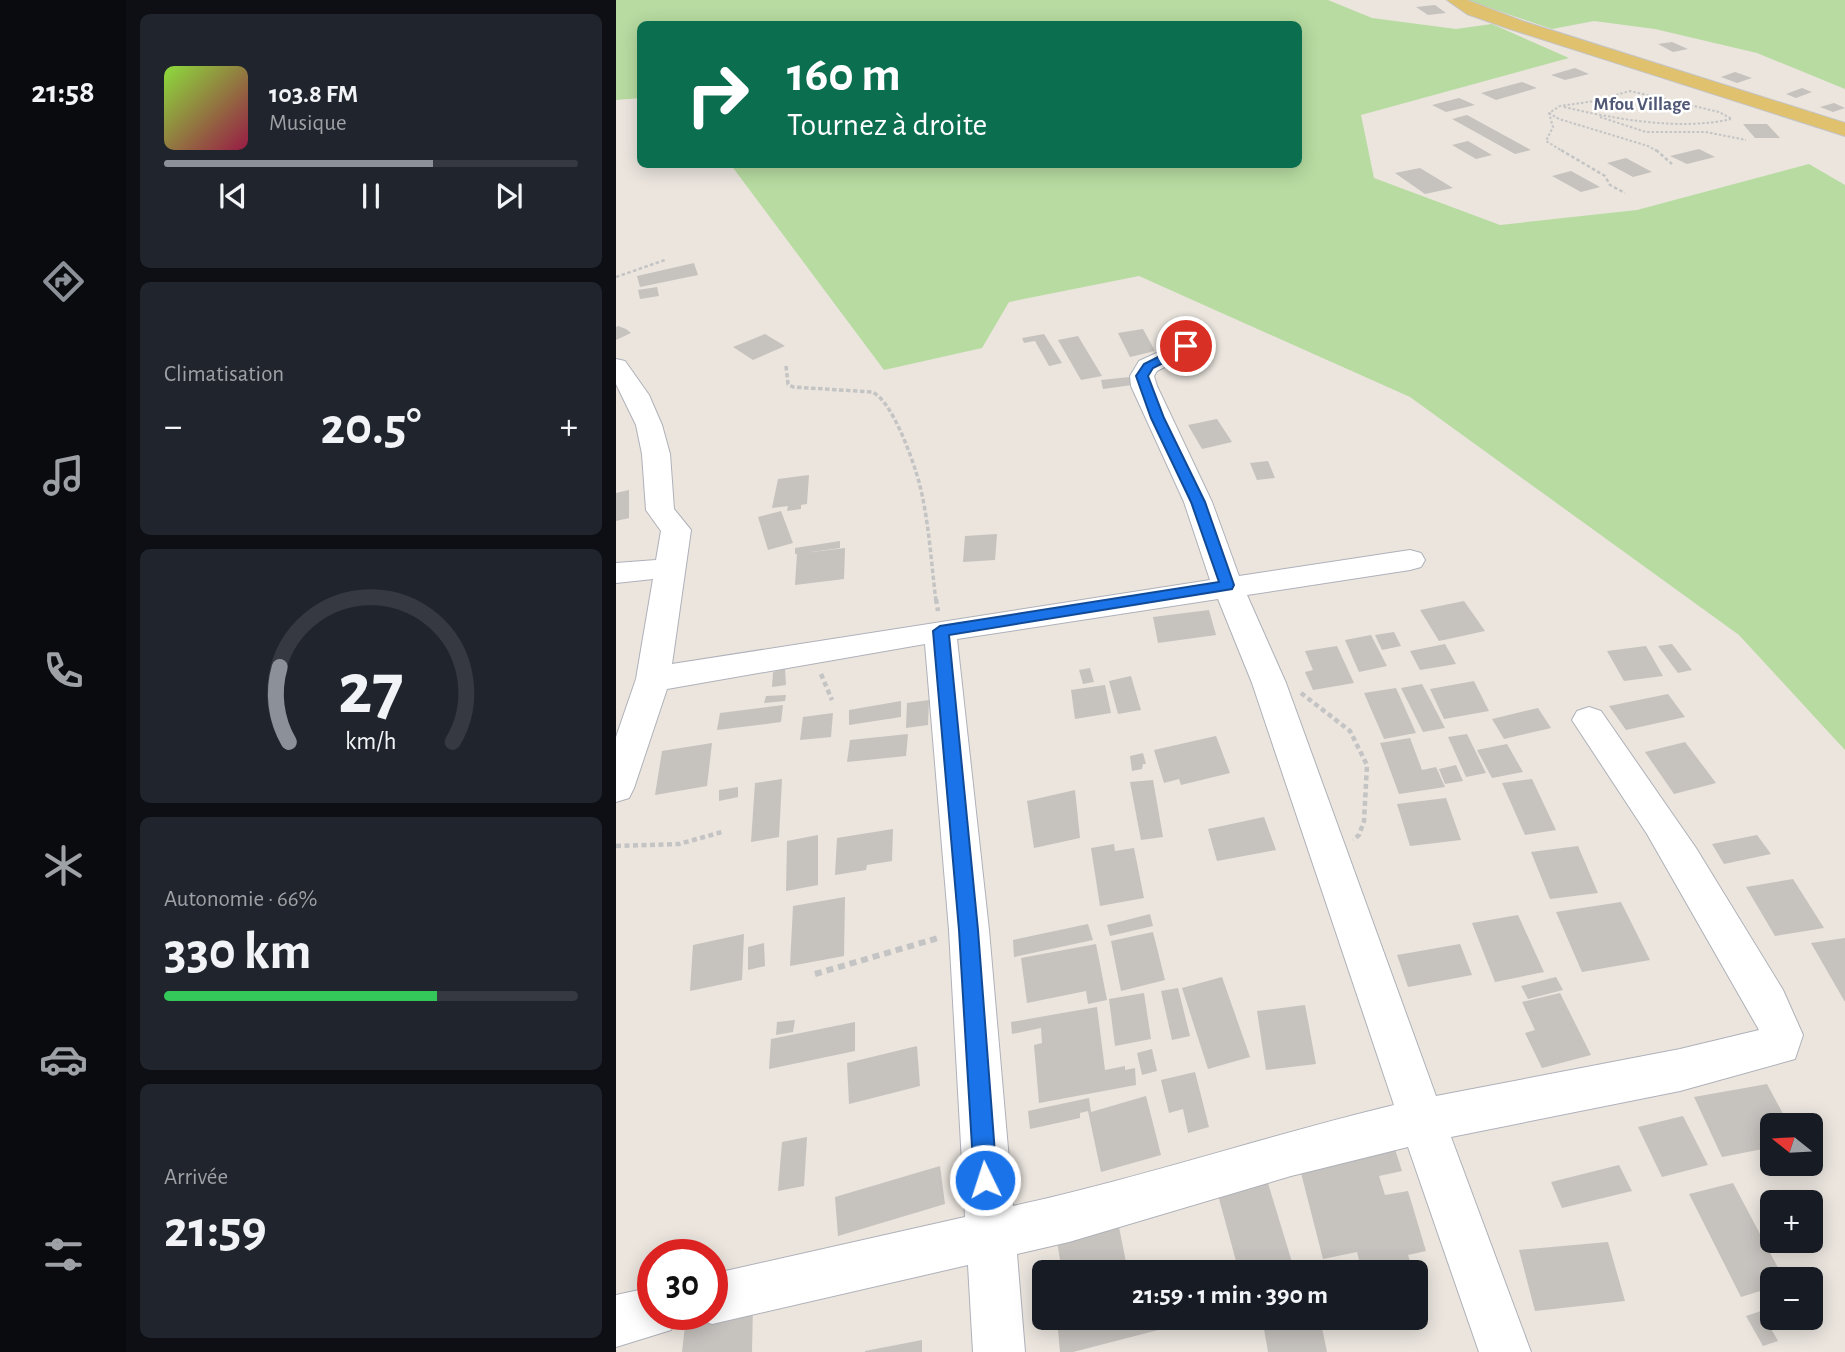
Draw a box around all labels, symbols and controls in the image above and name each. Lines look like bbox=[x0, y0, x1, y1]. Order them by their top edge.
icon: right bbox=[672, 49, 763, 140]
text: 160 m bbox=[787, 51, 901, 100]
text: 21:58 bbox=[31, 76, 95, 108]
text: 103.8 FM bbox=[269, 81, 358, 107]
district label: Mfou Village bbox=[1593, 95, 1691, 114]
text: Tournez à droite bbox=[787, 109, 987, 141]
text: Musique bbox=[269, 112, 347, 135]
icon: previous bbox=[214, 177, 252, 215]
icon: pause bbox=[352, 177, 390, 215]
icon: next bbox=[490, 177, 528, 215]
icon: directions bbox=[39, 257, 88, 306]
pin bbox=[1156, 316, 1216, 376]
icon: arrive bbox=[1167, 327, 1205, 365]
text: Climatisation bbox=[164, 363, 284, 386]
text: 20.5° bbox=[320, 401, 422, 453]
text: − bbox=[164, 408, 182, 446]
text: + bbox=[560, 408, 578, 446]
icon: music bbox=[39, 451, 88, 500]
icon: phone bbox=[39, 646, 88, 695]
text: 27 bbox=[338, 654, 404, 727]
text: km/h bbox=[345, 729, 397, 754]
icon: climate bbox=[39, 841, 88, 890]
text: Autonomie · 66% bbox=[164, 888, 318, 911]
text: 330 km bbox=[164, 926, 311, 978]
icon: car bbox=[39, 1035, 88, 1084]
north arrow bbox=[1760, 1113, 1824, 1176]
map controls bbox=[1760, 1113, 1823, 1330]
position arrow bbox=[948, 1143, 1022, 1217]
text: Arrivée bbox=[164, 1166, 228, 1189]
button: + bbox=[1760, 1190, 1823, 1253]
text: 21:59 bbox=[164, 1204, 267, 1256]
icon: filters bbox=[39, 1230, 88, 1279]
speed limit sign: 30 bbox=[637, 1239, 728, 1330]
button: − bbox=[1760, 1267, 1823, 1330]
text: 21:59 · 1 min · 390 m bbox=[1132, 1282, 1328, 1308]

